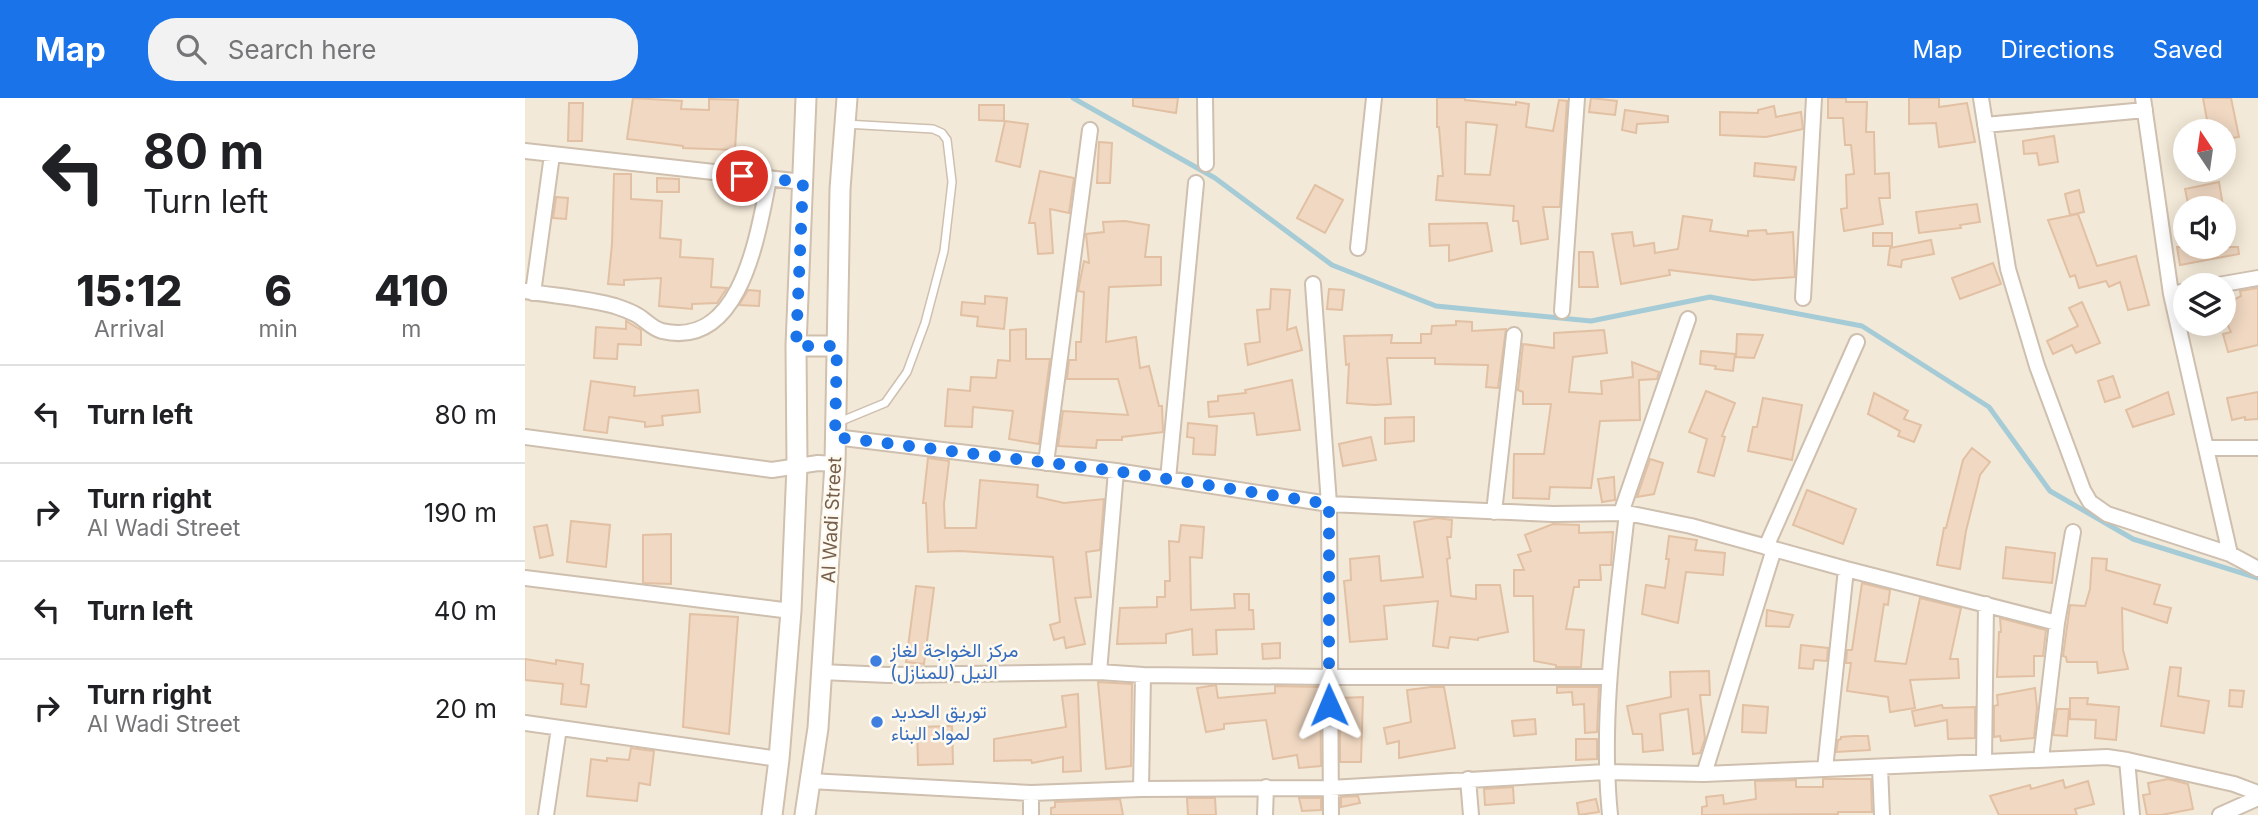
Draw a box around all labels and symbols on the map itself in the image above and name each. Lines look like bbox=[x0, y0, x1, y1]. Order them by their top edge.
north arrow bbox=[2173, 119, 2237, 182]
pin bbox=[712, 146, 772, 206]
street label: Al Wadi Street bbox=[817, 456, 846, 584]
place label: مركز الخواجة لغاز النيل (للمنازل) bbox=[889, 639, 1018, 684]
marker: مركز الخواجة لغاز النيل (للمنازل) bbox=[868, 653, 884, 669]
position arrow bbox=[1292, 668, 1366, 742]
place label: توريق الحديد لمواد البناء bbox=[891, 700, 987, 745]
marker: توريق الحديد لمواد البناء bbox=[869, 714, 885, 730]

